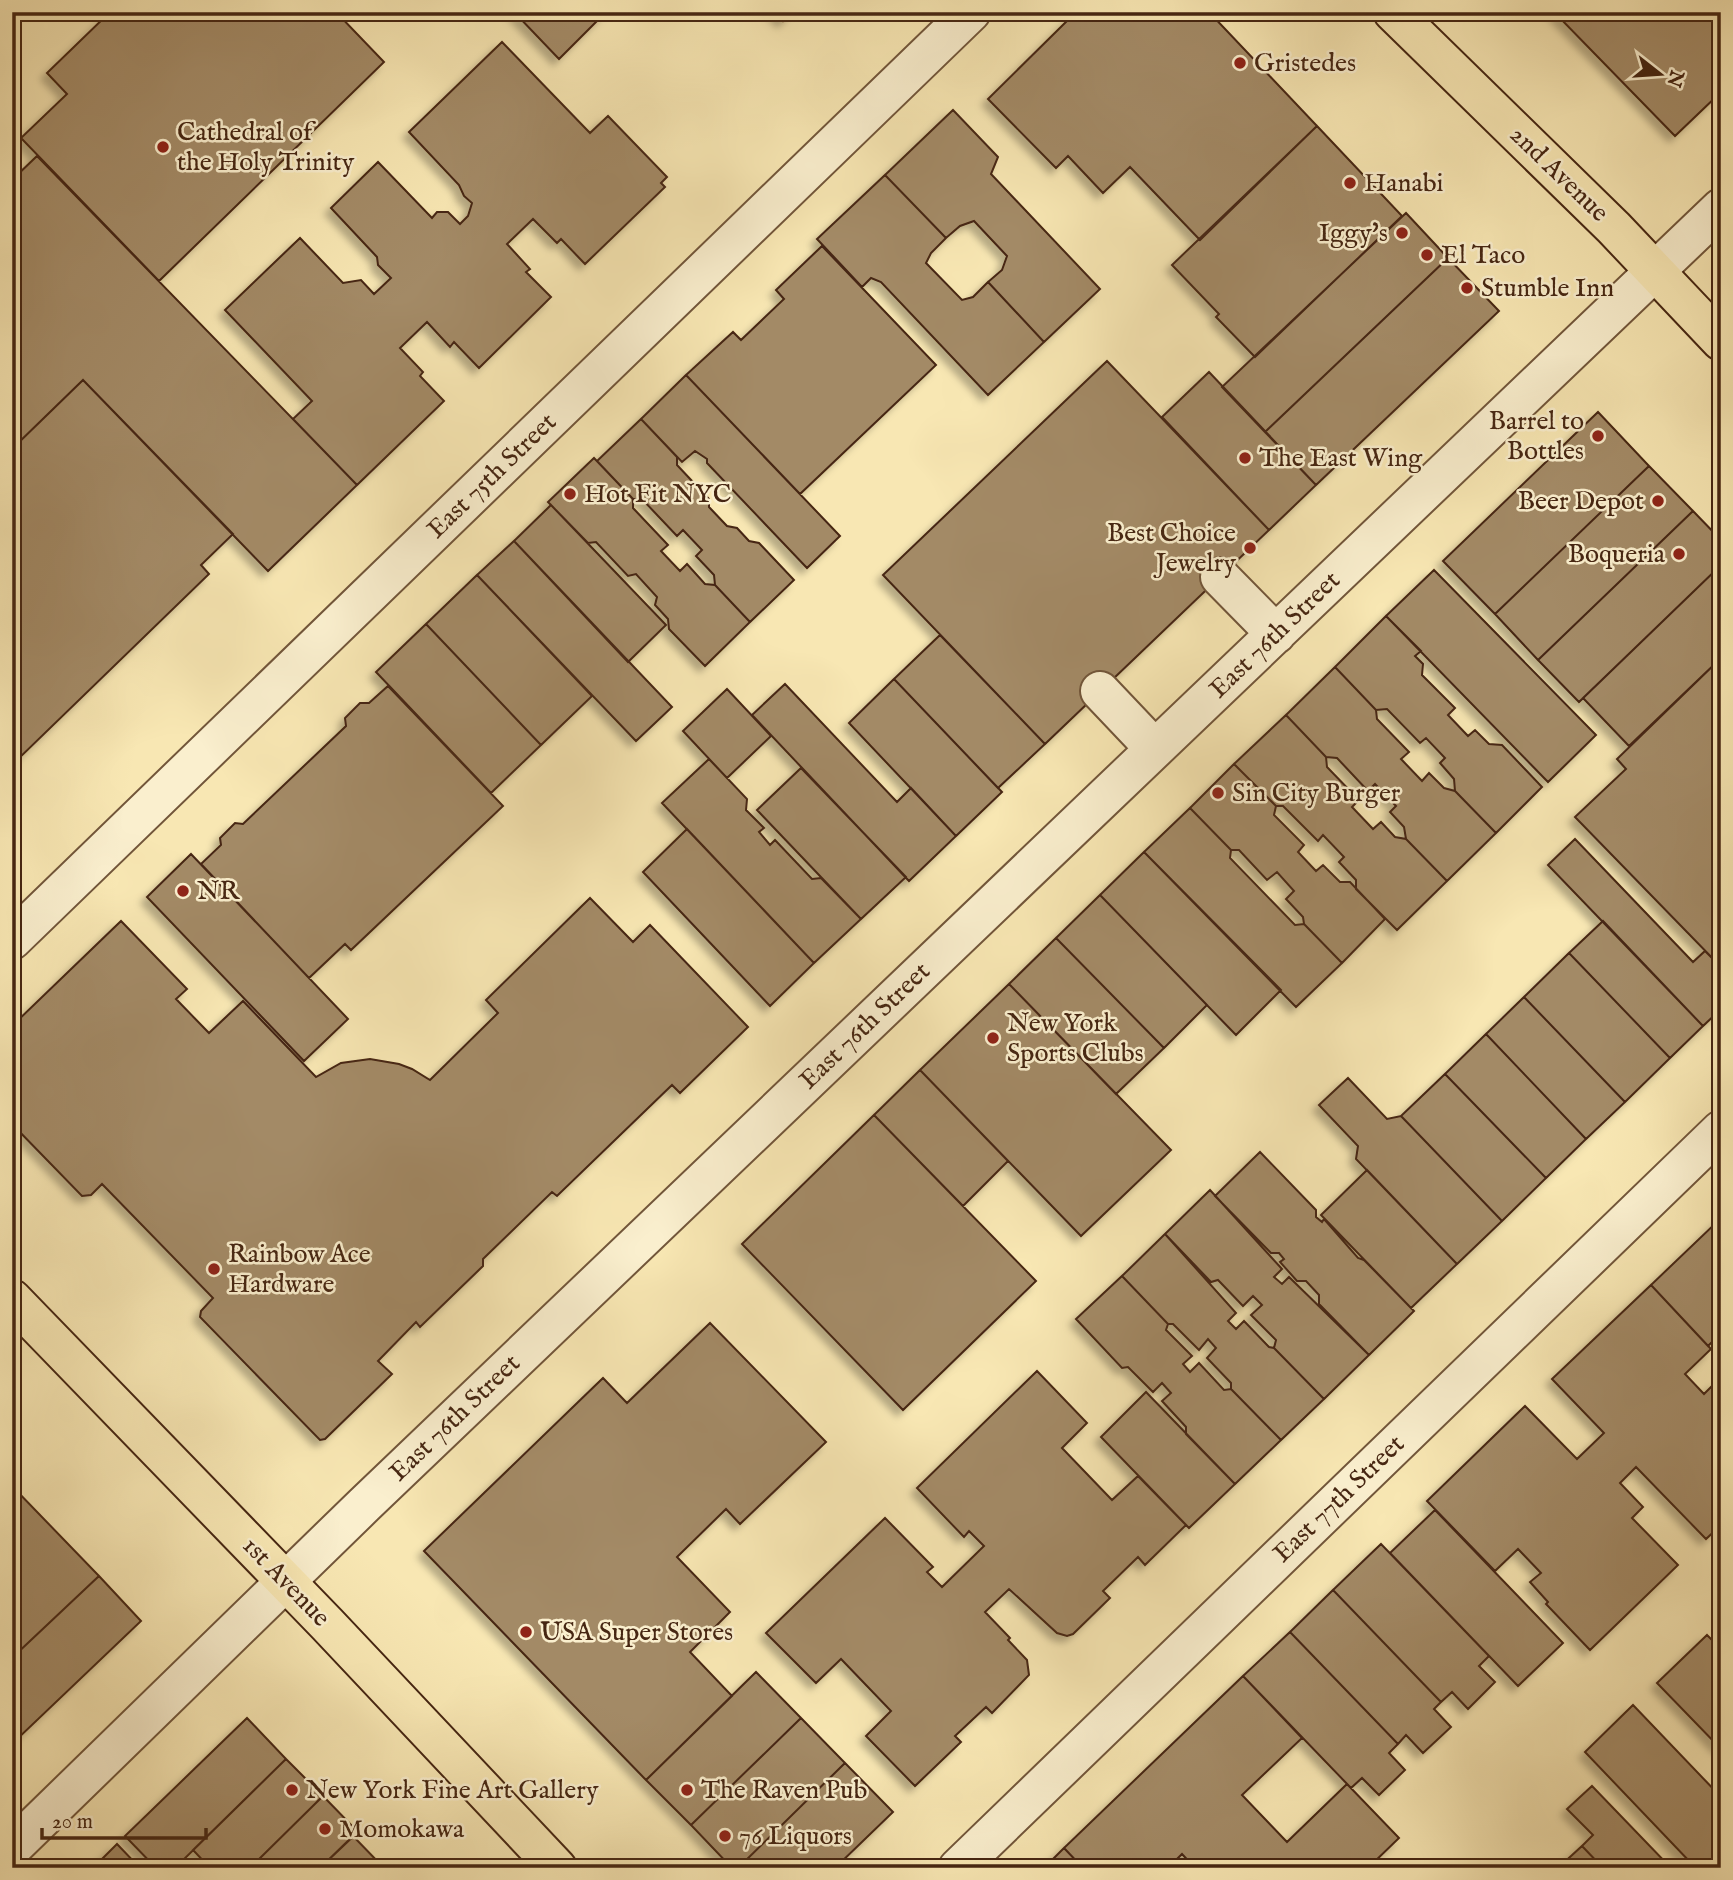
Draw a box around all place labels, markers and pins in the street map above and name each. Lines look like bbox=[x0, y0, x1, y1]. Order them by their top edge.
place label: Gristedes bbox=[1254, 47, 1356, 80]
marker: Gristedes bbox=[1232, 55, 1248, 71]
place label: Cathedral of the Holy Trinity bbox=[177, 116, 355, 179]
marker: Cathedral of the Holy Trinity bbox=[155, 139, 171, 155]
place label: Hanabi bbox=[1364, 167, 1443, 200]
marker: Hanabi bbox=[1342, 175, 1358, 191]
place label: Iggy's bbox=[1319, 217, 1388, 250]
marker: Iggy's bbox=[1394, 225, 1410, 241]
place label: El Taco bbox=[1441, 239, 1525, 272]
marker: El Taco bbox=[1419, 247, 1435, 263]
place label: Stumble Inn bbox=[1481, 272, 1614, 305]
marker: Stumble Inn bbox=[1459, 280, 1475, 296]
place label: Barrel to Bottles bbox=[1489, 405, 1584, 468]
marker: Barrel to Bottles bbox=[1590, 428, 1606, 444]
place label: The East Wing bbox=[1259, 442, 1423, 475]
marker: The East Wing bbox=[1237, 450, 1253, 466]
place label: Hot Fit NYC bbox=[584, 478, 731, 511]
place label: Beer Depot bbox=[1518, 485, 1644, 518]
marker: Hot Fit NYC bbox=[562, 486, 578, 502]
marker: Beer Depot bbox=[1650, 493, 1666, 509]
place label: Best Choice Jewelry bbox=[1107, 517, 1236, 580]
place label: Boqueria bbox=[1568, 538, 1666, 571]
marker: Best Choice Jewelry bbox=[1242, 540, 1258, 556]
marker: Boqueria bbox=[1671, 546, 1687, 562]
place label: Sin City Burger bbox=[1232, 777, 1401, 810]
marker: Sin City Burger bbox=[1210, 785, 1226, 801]
place label: NR bbox=[197, 875, 240, 908]
marker: NR bbox=[175, 883, 191, 899]
place label: New York Sports Clubs bbox=[1007, 1007, 1144, 1070]
marker: New York Sports Clubs bbox=[985, 1030, 1001, 1046]
place label: Rainbow Ace Hardware bbox=[228, 1238, 371, 1301]
marker: Rainbow Ace Hardware bbox=[206, 1261, 222, 1277]
place label: USA Super Stores bbox=[540, 1616, 733, 1649]
marker: USA Super Stores bbox=[518, 1624, 534, 1640]
place label: New York Fine Art Gallery bbox=[306, 1774, 599, 1807]
place label: The Raven Pub bbox=[701, 1774, 867, 1807]
marker: New York Fine Art Gallery bbox=[284, 1782, 300, 1798]
marker: The Raven Pub bbox=[679, 1782, 695, 1798]
place label: Momokawa bbox=[339, 1813, 465, 1846]
place label: 76 Liquors bbox=[739, 1820, 852, 1853]
marker: Momokawa bbox=[317, 1821, 333, 1837]
marker: 76 Liquors bbox=[717, 1828, 733, 1844]

